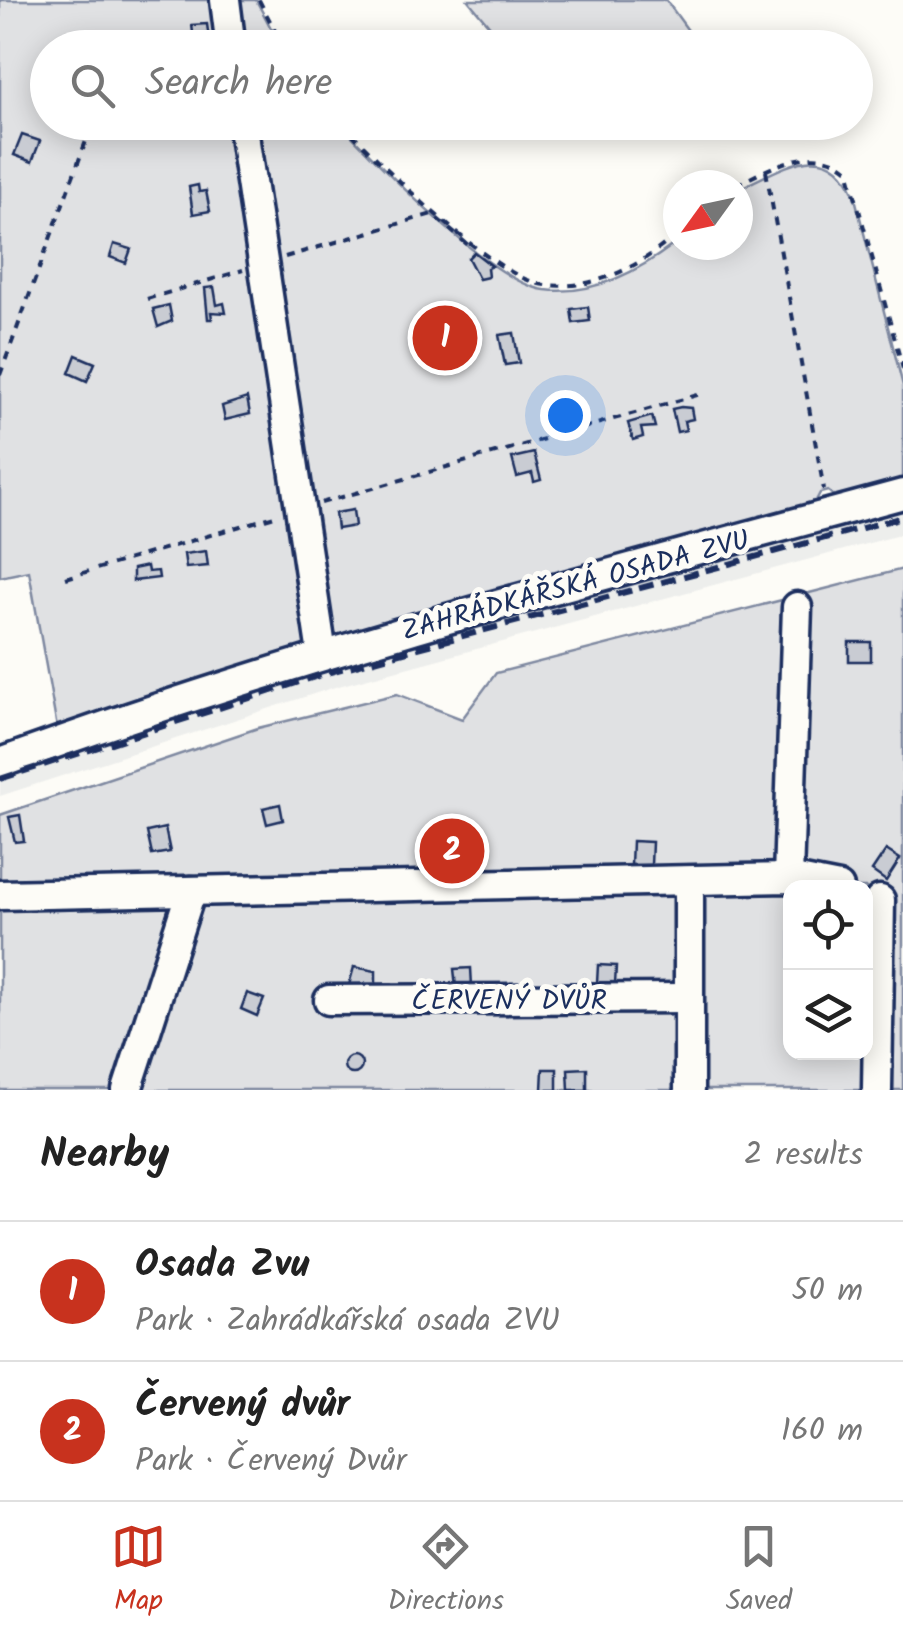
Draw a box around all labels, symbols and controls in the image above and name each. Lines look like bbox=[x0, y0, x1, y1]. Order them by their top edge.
search box bbox=[30, 30, 873, 140]
text: Search here bbox=[145, 55, 332, 115]
icon: search bbox=[65, 58, 120, 113]
north arrow bbox=[663, 170, 753, 260]
pin: 1 bbox=[412, 300, 478, 376]
your location bbox=[540, 390, 591, 441]
street label: ZAHRÁDKÁŘSKÁ OSADA ZVU bbox=[397, 518, 755, 655]
pin: 2 bbox=[420, 814, 484, 888]
map controls bbox=[783, 880, 873, 1060]
button: locate bbox=[783, 880, 873, 970]
button: layers bbox=[783, 970, 873, 1060]
street label: ČERVENÝ DVŮR bbox=[411, 979, 607, 1024]
text: Nearby bbox=[40, 1122, 169, 1189]
text: 2 results bbox=[744, 1130, 863, 1181]
text: Osada Zvu bbox=[135, 1236, 309, 1296]
text: 1 bbox=[68, 1266, 77, 1317]
text: 50 m bbox=[792, 1266, 863, 1317]
text: Park · Zahrádkářská osada ZVU bbox=[135, 1296, 560, 1347]
text: Červený dvůr bbox=[135, 1376, 350, 1436]
text: 2 bbox=[63, 1406, 82, 1457]
text: 160 m bbox=[781, 1406, 863, 1457]
text: Park · Červený Dvůr bbox=[135, 1436, 406, 1487]
tab: Map bbox=[111, 1519, 166, 1624]
tab: Directions bbox=[388, 1519, 504, 1624]
tab: Saved bbox=[726, 1519, 792, 1624]

